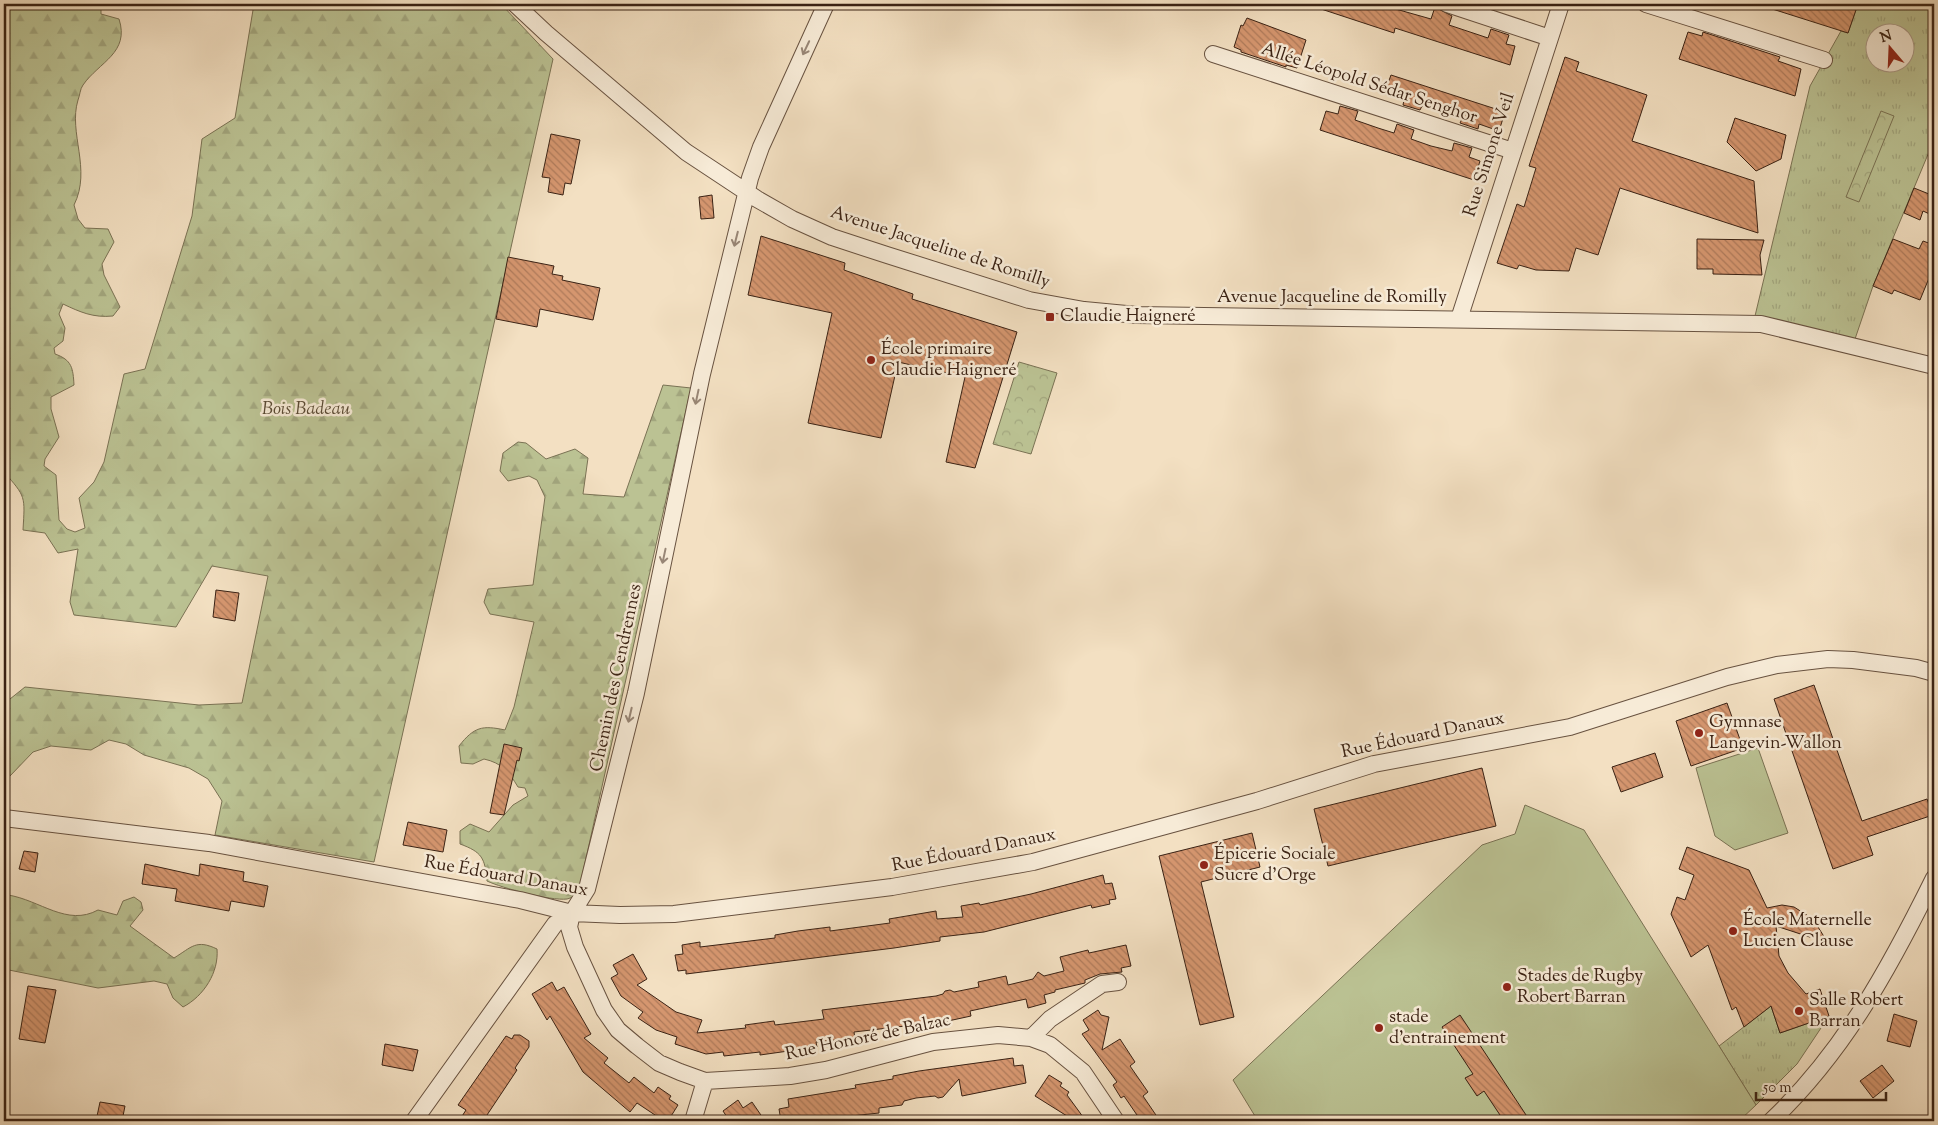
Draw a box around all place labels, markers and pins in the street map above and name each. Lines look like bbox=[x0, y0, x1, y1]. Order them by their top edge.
place label: Claudie Haigneré bbox=[1060, 304, 1196, 330]
marker: Claudie Haigneré bbox=[1044, 311, 1056, 323]
place label: École primaire Claudie Haigneré bbox=[881, 337, 1017, 384]
marker: École primaire Claudie Haigneré bbox=[865, 354, 877, 366]
place label: Gymnase Langevin-Wallon bbox=[1709, 710, 1842, 757]
marker: Gymnase Langevin-Wallon bbox=[1693, 727, 1705, 739]
place label: Épicerie Sociale Sucre d'Orge bbox=[1214, 842, 1336, 889]
marker: Épicerie Sociale Sucre d'Orge bbox=[1198, 859, 1210, 871]
place label: École Maternelle Lucien Clause bbox=[1743, 908, 1872, 955]
marker: École Maternelle Lucien Clause bbox=[1727, 925, 1739, 937]
place label: Stades de Rugby Robert Barran bbox=[1517, 964, 1643, 1011]
marker: Stades de Rugby Robert Barran bbox=[1501, 981, 1513, 993]
place label: Salle Robert Barran bbox=[1809, 988, 1903, 1035]
place label: stade d'entrainement bbox=[1389, 1005, 1506, 1052]
marker: Salle Robert Barran bbox=[1793, 1005, 1805, 1017]
marker: stade d'entrainement bbox=[1373, 1022, 1385, 1034]

